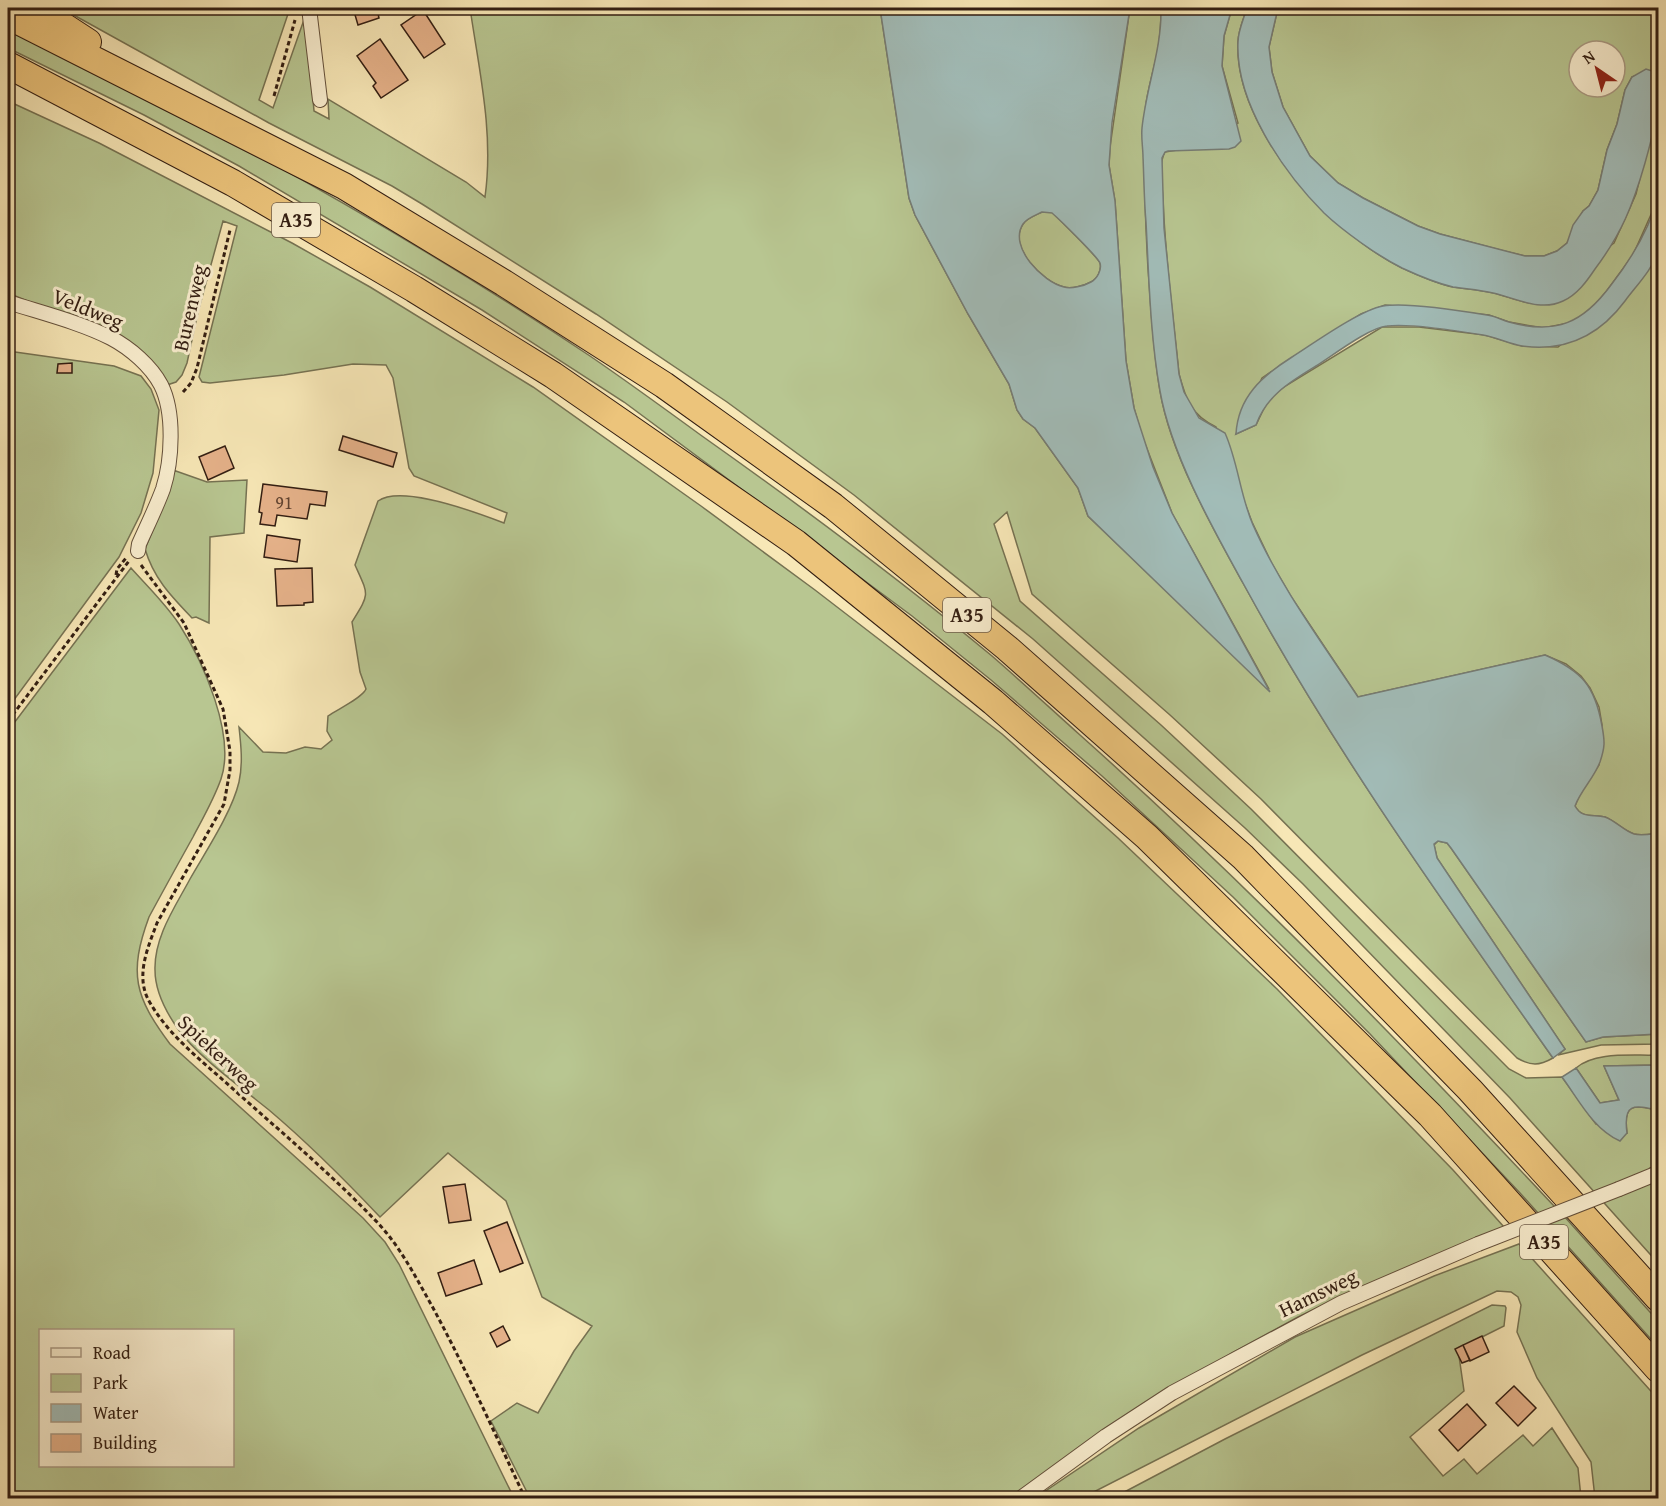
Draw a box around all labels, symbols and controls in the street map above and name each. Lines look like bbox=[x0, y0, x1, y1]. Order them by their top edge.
north arrow bbox=[1567, 39, 1627, 99]
text: N bbox=[1577, 44, 1600, 70]
road number: A35 bbox=[272, 203, 320, 237]
street label: Burenweg bbox=[165, 261, 215, 354]
street label: Veldweg bbox=[48, 280, 129, 337]
house number: 91 bbox=[275, 489, 293, 516]
road number: A35 bbox=[943, 598, 991, 632]
street label: Spiekerweg bbox=[171, 1007, 266, 1099]
road number: A35 bbox=[1520, 1225, 1568, 1259]
street label: Hamsweg bbox=[1273, 1260, 1363, 1325]
legend bbox=[39, 1329, 234, 1467]
text: Road bbox=[93, 1339, 131, 1366]
text: Park bbox=[93, 1369, 129, 1396]
text: Water bbox=[93, 1399, 139, 1426]
text: Building bbox=[93, 1429, 157, 1456]

